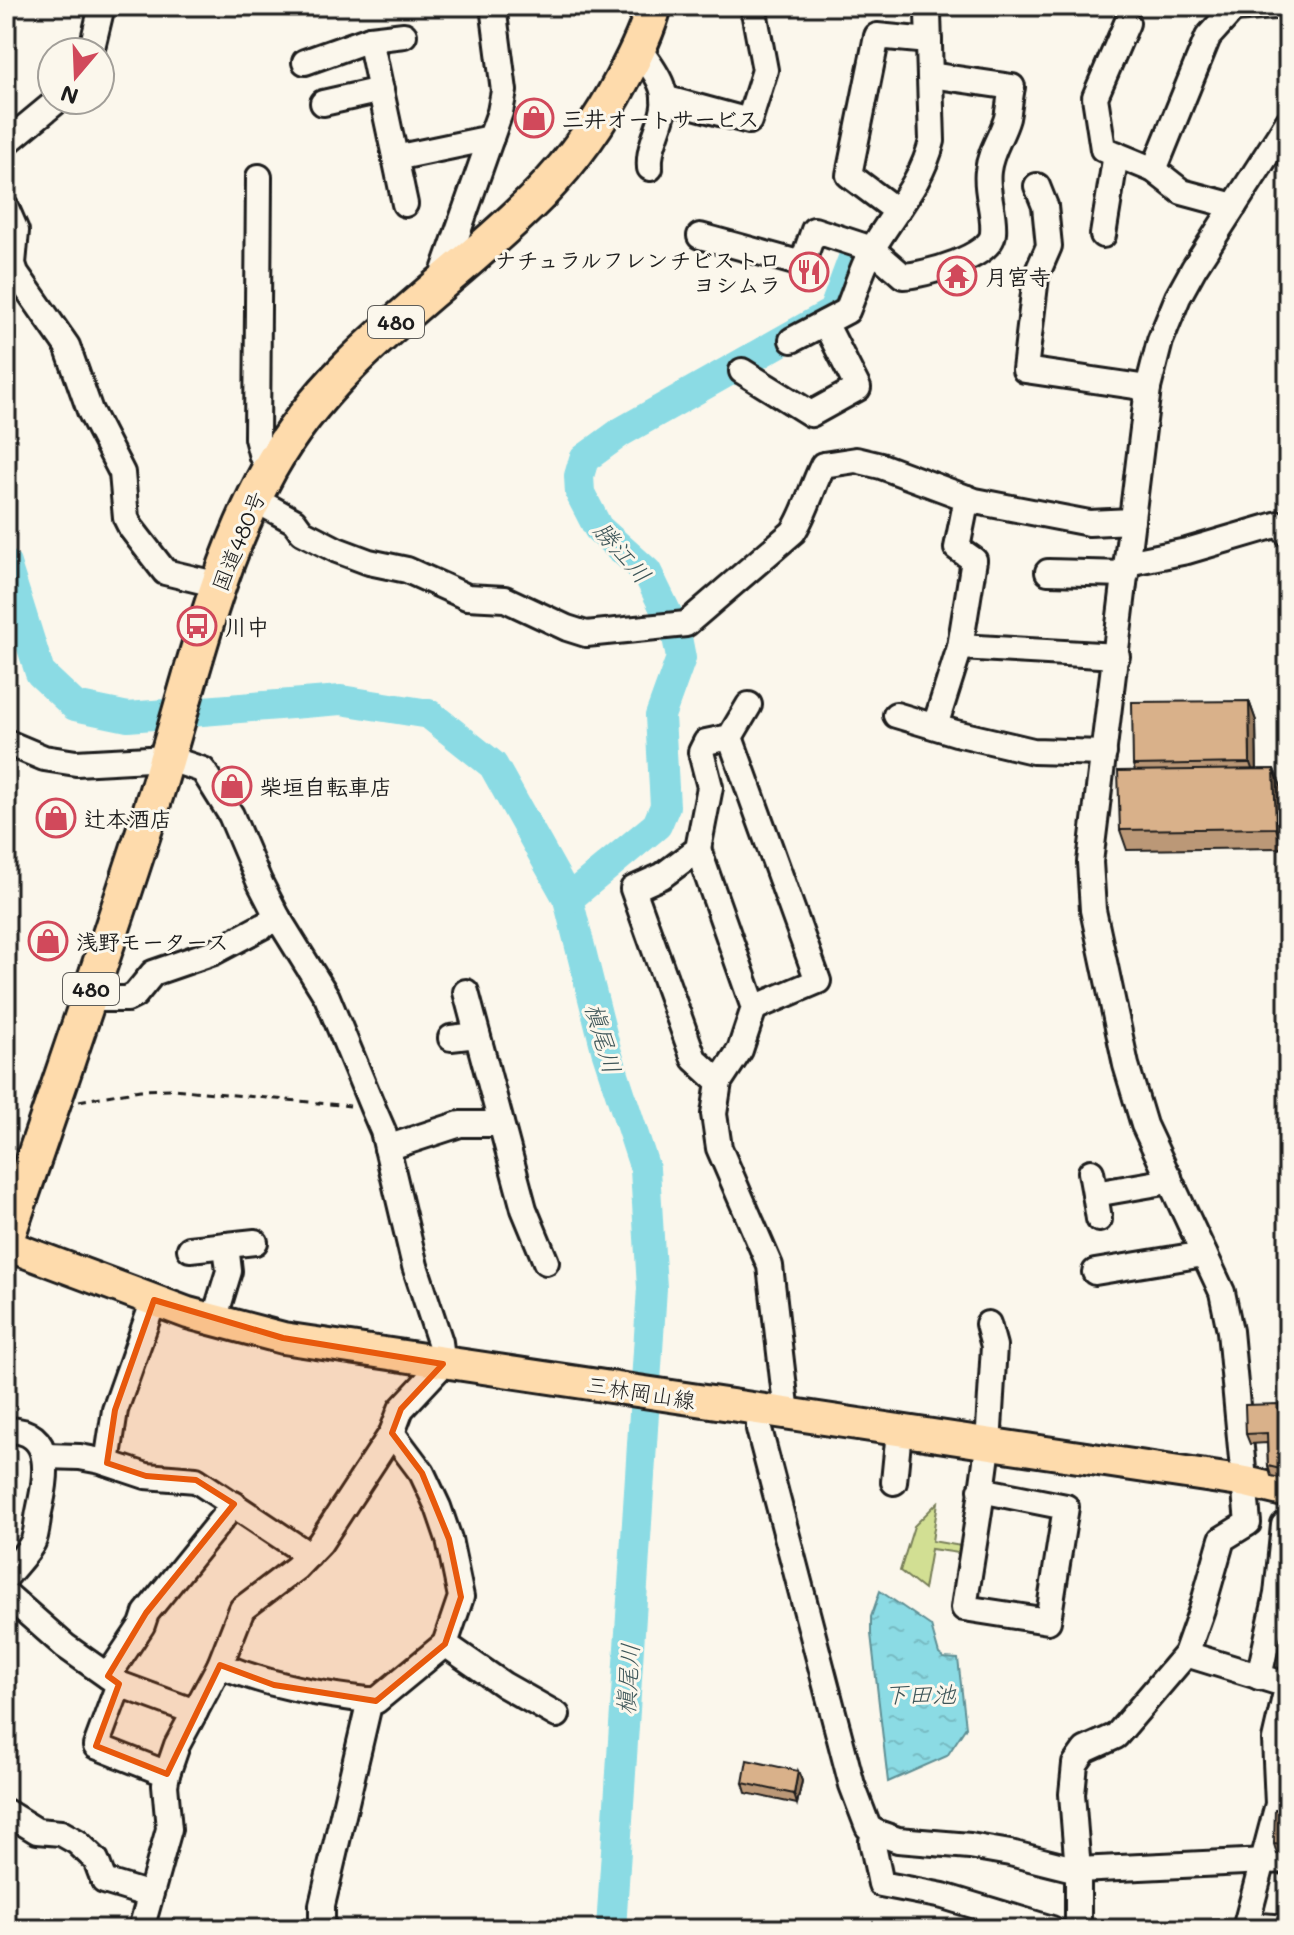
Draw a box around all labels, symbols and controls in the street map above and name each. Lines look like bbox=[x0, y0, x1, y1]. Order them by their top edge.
north arrow bbox=[36, 36, 116, 116]
text: N bbox=[57, 79, 82, 112]
shop icon: 三井オートサービス bbox=[513, 97, 555, 139]
place label: 三井オートサービス bbox=[562, 104, 760, 133]
place label: ナチュラルフレンチビストロ ヨシムラ bbox=[495, 245, 781, 299]
restaurant icon: ナチュラルフレンチビストロ ヨシムラ bbox=[788, 251, 830, 293]
temple icon: 月宮寺 bbox=[936, 255, 978, 297]
place label: 月宮寺 bbox=[985, 262, 1051, 291]
road number: 480 bbox=[368, 306, 424, 338]
street label: 国道480号 bbox=[205, 487, 271, 595]
water label: 勝江川 bbox=[588, 515, 658, 589]
bus stop icon: 川中 bbox=[176, 605, 218, 647]
place label: 川中 bbox=[225, 612, 269, 641]
shop icon: 柴垣自転車店 bbox=[211, 765, 253, 807]
place label: 柴垣自転車店 bbox=[260, 772, 392, 801]
shop icon: 辻本酒店 bbox=[35, 797, 77, 839]
place label: 辻本酒店 bbox=[84, 804, 172, 833]
shop icon: 浅野モータース bbox=[27, 920, 69, 962]
place label: 浅野モータース bbox=[76, 927, 229, 956]
road number: 480 bbox=[63, 973, 119, 1005]
water label: 槇尾川 bbox=[579, 999, 629, 1077]
street label: 三林岡山線 bbox=[584, 1369, 698, 1415]
water label: 槇尾川 bbox=[609, 1642, 645, 1716]
water label: 下田池 bbox=[884, 1678, 957, 1709]

